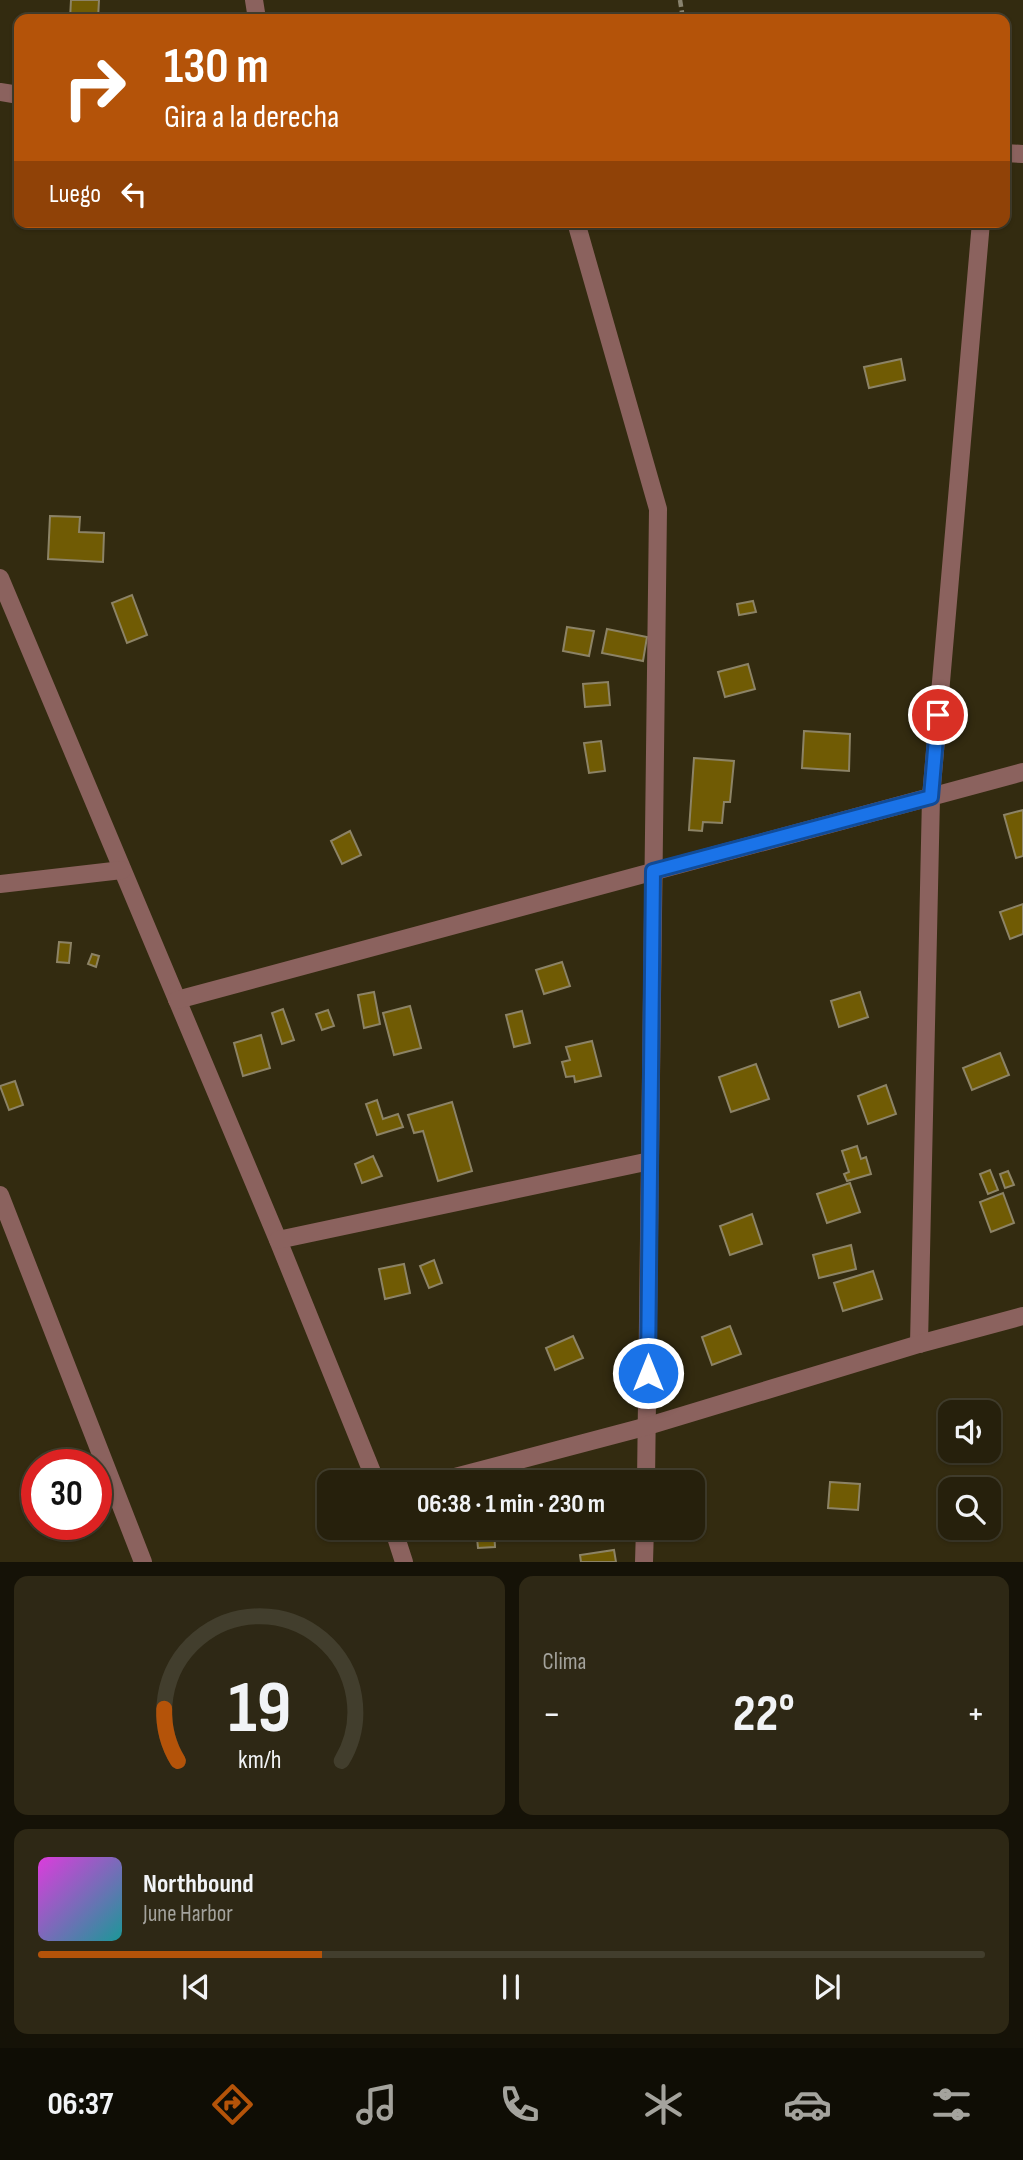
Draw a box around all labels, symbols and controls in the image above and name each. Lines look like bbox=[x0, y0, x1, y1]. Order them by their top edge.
text: 130 m bbox=[164, 38, 269, 97]
icon: right bbox=[49, 42, 140, 133]
text: Gira a la derecha bbox=[164, 98, 339, 137]
icon: left bbox=[115, 175, 153, 213]
text: Luego bbox=[49, 179, 101, 210]
pin bbox=[908, 685, 968, 745]
icon: arrive bbox=[919, 696, 957, 734]
position arrow bbox=[611, 1336, 685, 1410]
map controls bbox=[938, 1400, 1001, 1540]
button: sound bbox=[938, 1400, 1001, 1463]
speed limit sign: 30 bbox=[21, 1449, 112, 1540]
button: search bbox=[938, 1477, 1001, 1540]
text: 06:38 · 1 min · 230 m bbox=[417, 1489, 605, 1520]
text: Clima bbox=[543, 1648, 586, 1676]
text: 19 bbox=[228, 1666, 291, 1754]
text: 22° bbox=[733, 1683, 795, 1746]
text: − bbox=[543, 1692, 561, 1737]
text: + bbox=[966, 1692, 985, 1737]
text: km/h bbox=[238, 1745, 281, 1776]
text: Northbound bbox=[143, 1869, 254, 1900]
text: June Harbor bbox=[143, 1900, 233, 1928]
icon: previous bbox=[177, 1968, 215, 2006]
icon: pause bbox=[492, 1968, 530, 2006]
icon: next bbox=[808, 1968, 846, 2006]
icon: directions bbox=[208, 2080, 257, 2129]
icon: music bbox=[352, 2080, 401, 2129]
icon: phone bbox=[495, 2080, 544, 2129]
icon: climate bbox=[639, 2080, 688, 2129]
icon: car bbox=[783, 2080, 832, 2129]
icon: filters bbox=[927, 2080, 976, 2129]
text: 06:37 bbox=[47, 2085, 113, 2124]

